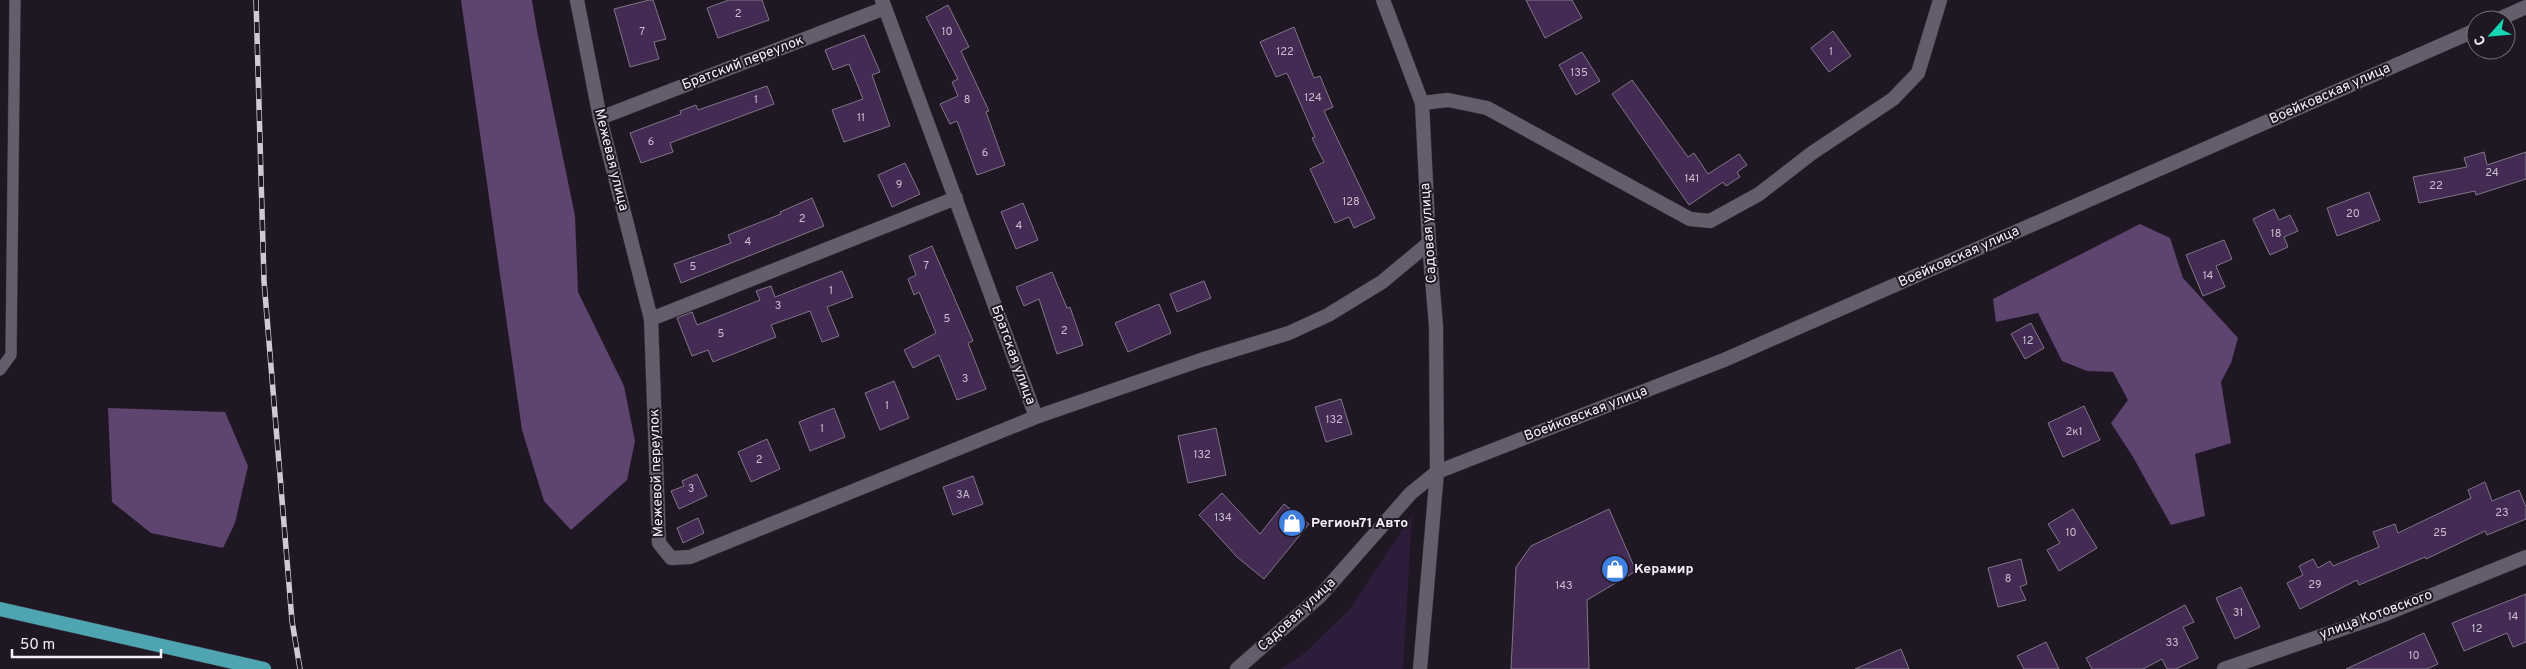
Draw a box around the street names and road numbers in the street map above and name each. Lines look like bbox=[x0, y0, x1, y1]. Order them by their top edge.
street label: Братский переулок bbox=[680, 32, 806, 94]
street label: Воейковская улица bbox=[2267, 60, 2393, 128]
street label: Межевая улица bbox=[590, 107, 632, 213]
street label: Садовая улица bbox=[1417, 182, 1441, 284]
street label: Воейковская улица bbox=[1896, 223, 2022, 291]
street label: Братская улица bbox=[987, 303, 1039, 407]
street label: Воейковская улица bbox=[1522, 383, 1650, 445]
street label: Межевой переулок bbox=[646, 408, 668, 538]
street label: Садовая улица bbox=[1254, 575, 1340, 655]
street label: улица Котовского bbox=[2317, 587, 2435, 643]

